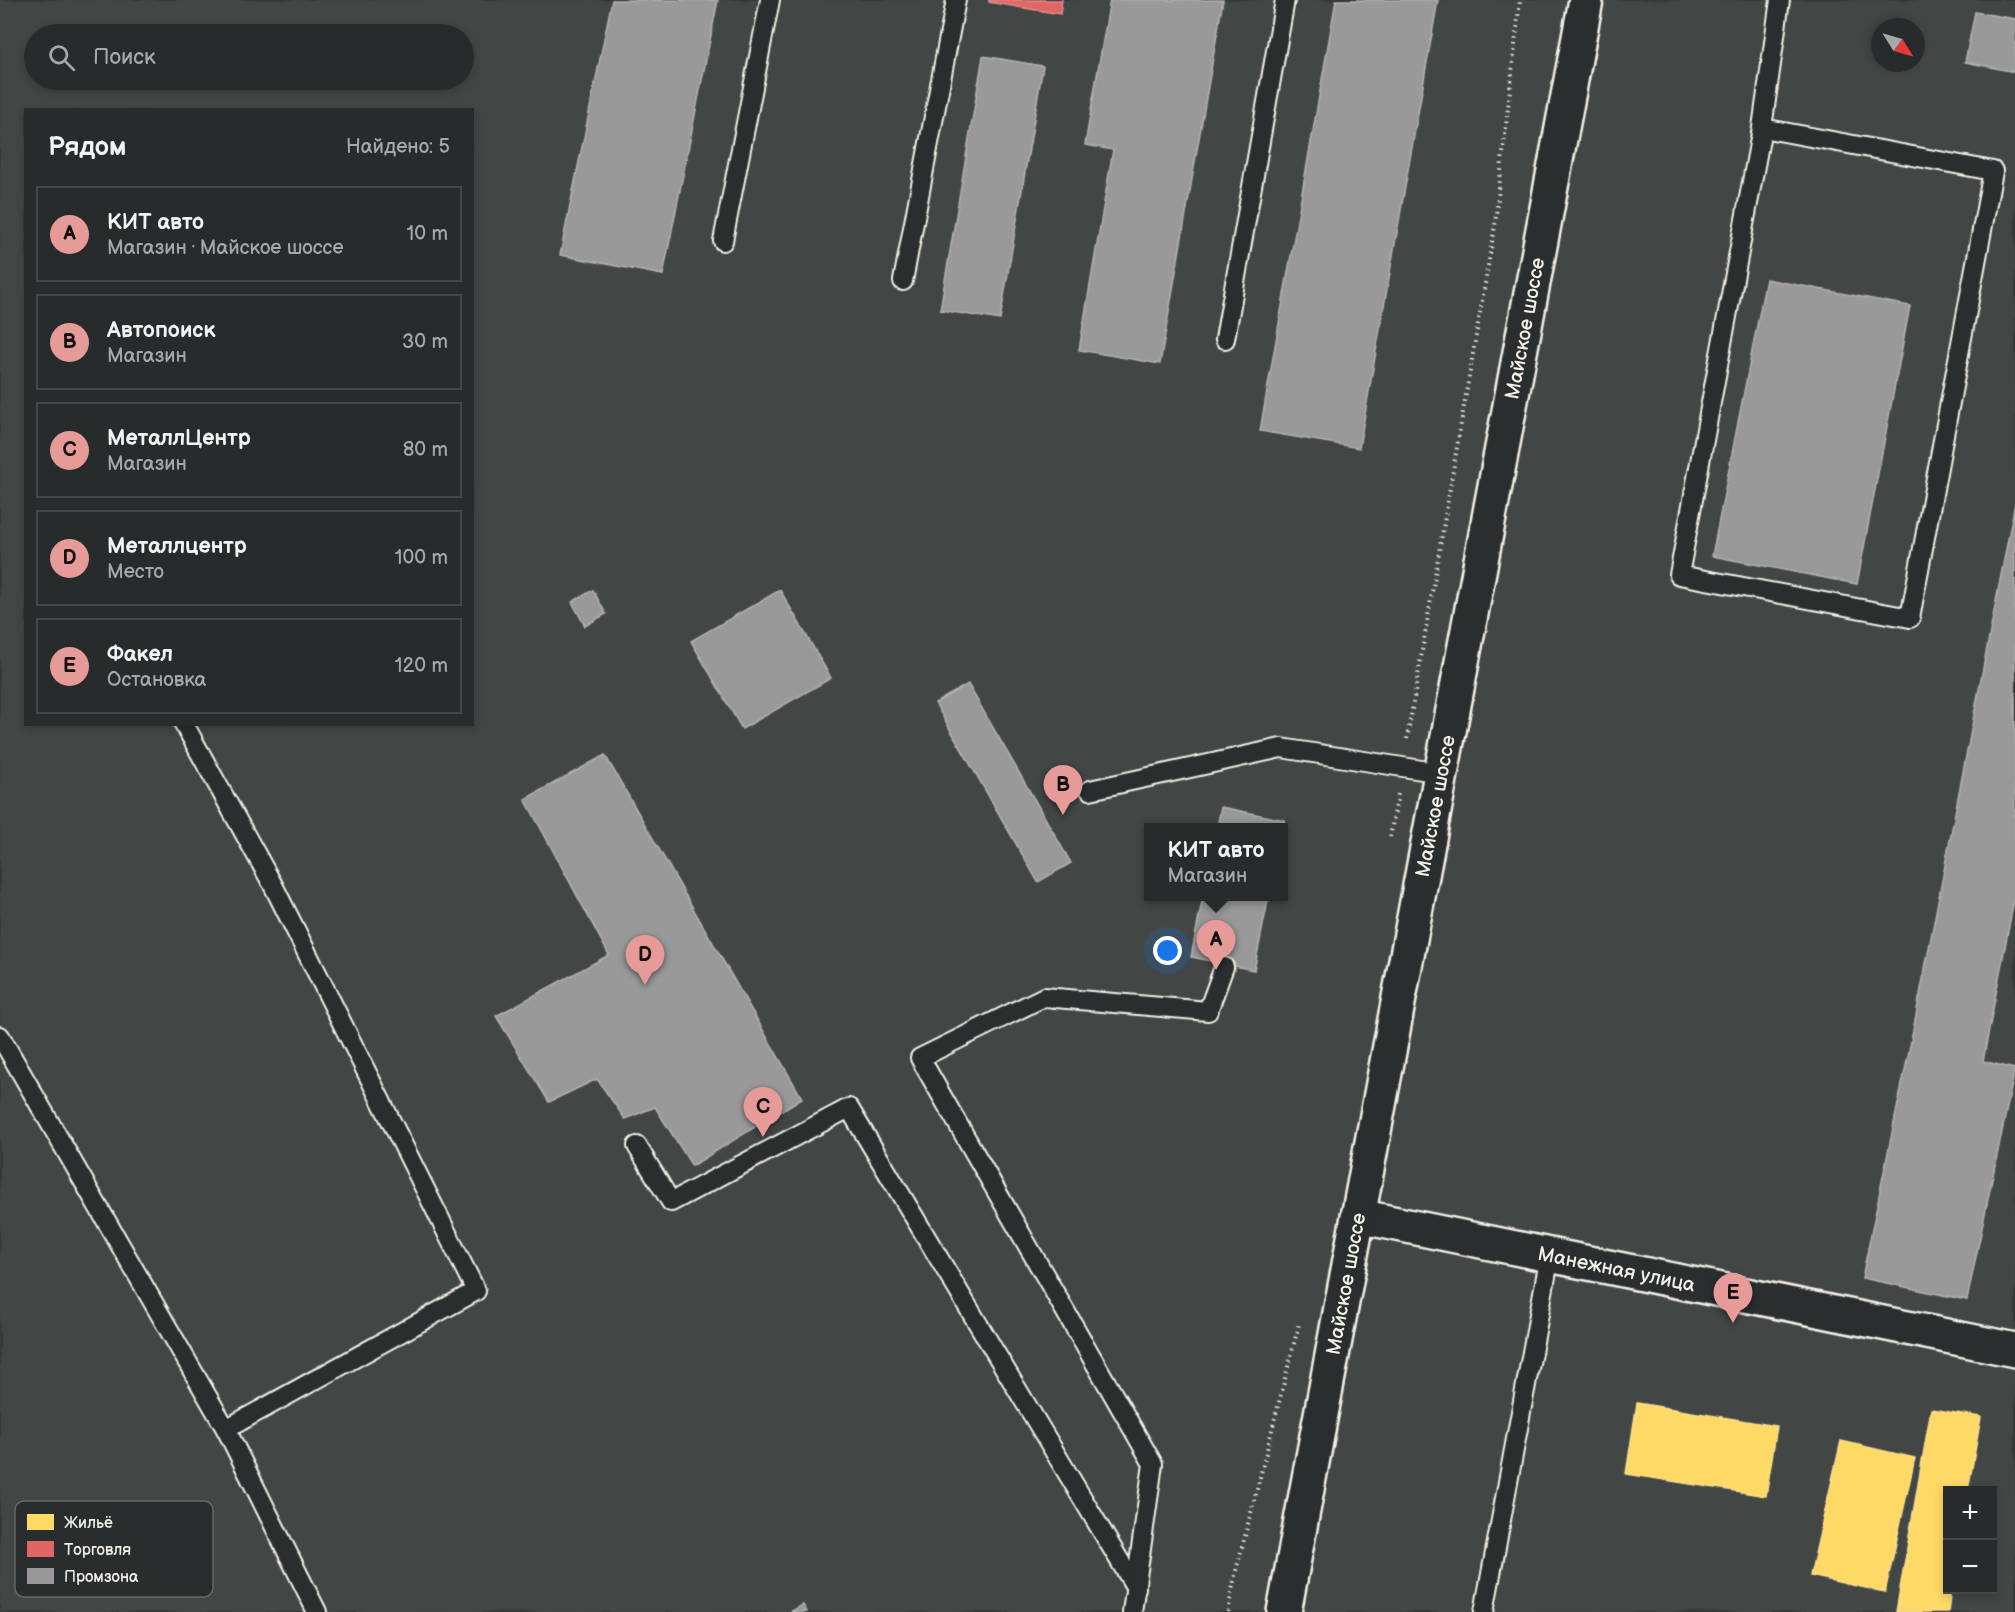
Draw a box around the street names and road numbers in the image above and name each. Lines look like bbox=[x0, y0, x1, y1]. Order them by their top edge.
street label: Майское шоссе bbox=[1500, 256, 1551, 401]
street label: Майское шоссе bbox=[1411, 733, 1461, 879]
street label: Майское шоссе bbox=[1321, 1211, 1372, 1357]
street label: Манежная улица bbox=[1536, 1242, 1697, 1298]

